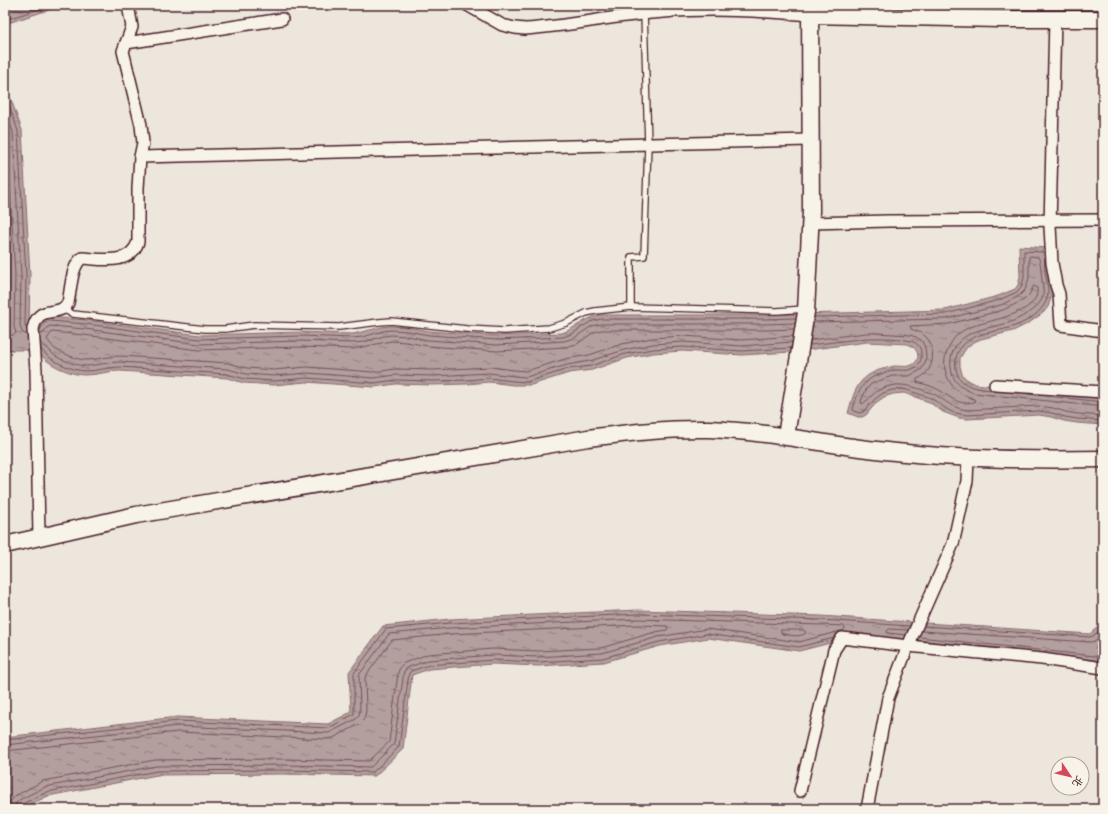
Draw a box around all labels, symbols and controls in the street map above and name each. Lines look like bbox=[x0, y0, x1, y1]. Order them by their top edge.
north arrow bbox=[1050, 756, 1090, 796]
text: 北 bbox=[1069, 773, 1086, 790]

